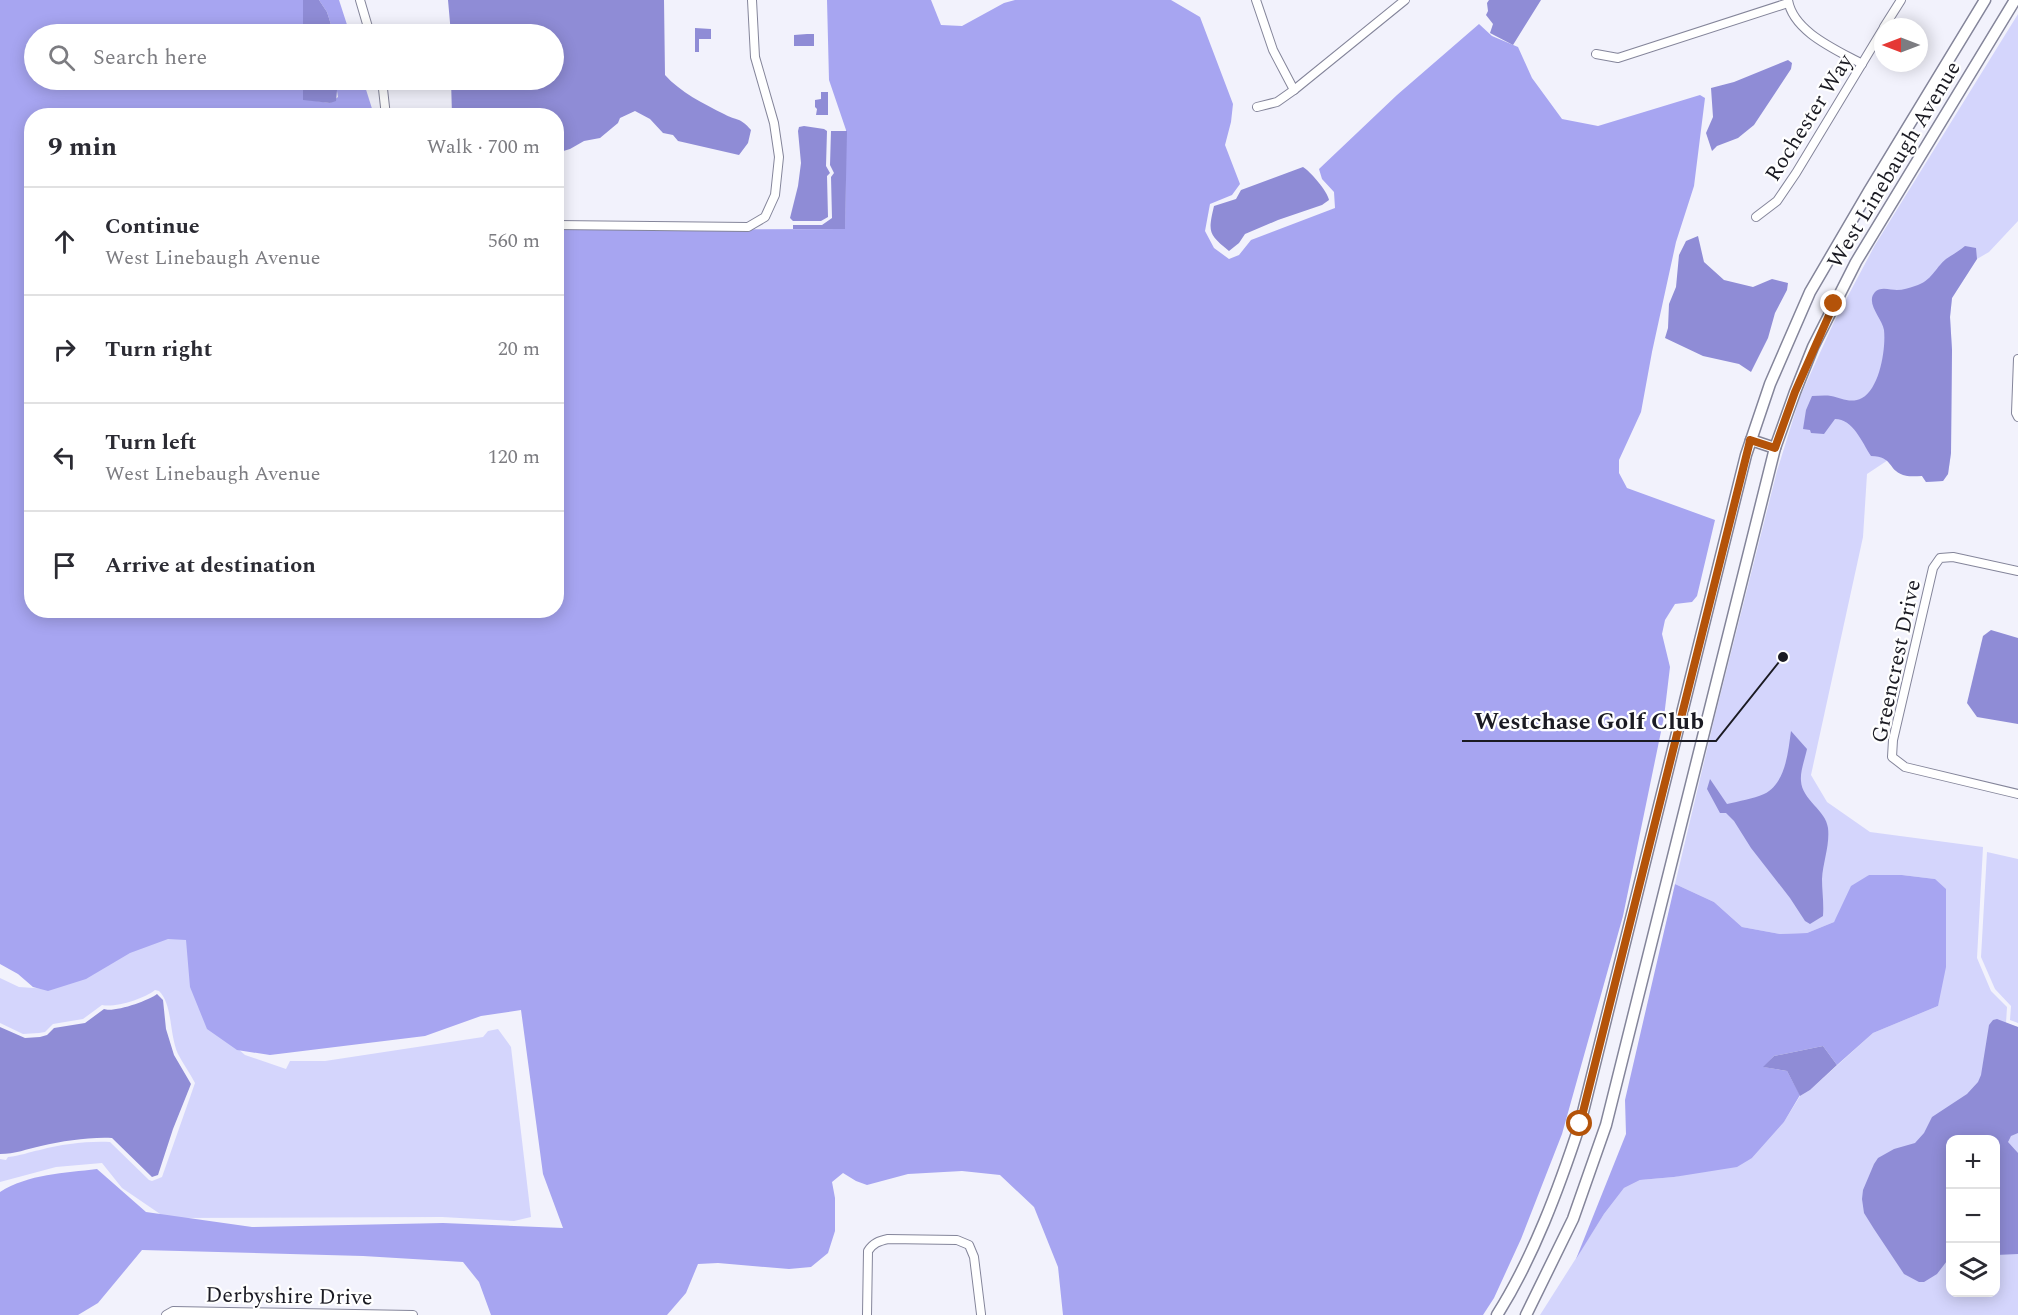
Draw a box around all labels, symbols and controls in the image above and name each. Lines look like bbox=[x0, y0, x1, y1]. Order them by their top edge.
north arrow bbox=[1874, 18, 1928, 72]
search box bbox=[24, 24, 564, 90]
icon: search bbox=[45, 41, 78, 74]
text: Search here bbox=[93, 41, 207, 74]
street label: Rochester Way bbox=[1757, 46, 1862, 188]
street label: West Linebaugh Avenue bbox=[1819, 55, 1969, 275]
text: 9 min bbox=[48, 127, 117, 167]
text: Walk · 700 m bbox=[427, 132, 540, 162]
text: Continue bbox=[105, 210, 200, 243]
icon: ahead bbox=[48, 225, 81, 258]
text: 560 m bbox=[488, 226, 540, 256]
text: West Linebaugh Avenue bbox=[105, 243, 320, 273]
route end bbox=[1820, 290, 1846, 316]
icon: right bbox=[48, 333, 81, 366]
text: Turn right bbox=[105, 333, 212, 366]
text: 20 m bbox=[498, 334, 540, 364]
text: Turn left bbox=[105, 426, 197, 459]
icon: left bbox=[48, 441, 81, 474]
text: 120 m bbox=[488, 442, 540, 472]
text: West Linebaugh Avenue bbox=[105, 459, 320, 489]
icon: arrive bbox=[48, 549, 81, 582]
text: Arrive at destination bbox=[105, 549, 316, 582]
street label: Greencrest Drive bbox=[1863, 577, 1930, 746]
callout: Westchase Golf Club bbox=[1462, 699, 1716, 741]
text: Westchase Golf Club bbox=[1474, 704, 1704, 740]
route start bbox=[1566, 1110, 1592, 1136]
map controls bbox=[1946, 1135, 2000, 1297]
button: + bbox=[1946, 1135, 2000, 1189]
button: − bbox=[1946, 1189, 2000, 1243]
button: layers bbox=[1946, 1243, 2000, 1297]
street label: Derbyshire Drive bbox=[205, 1279, 373, 1314]

